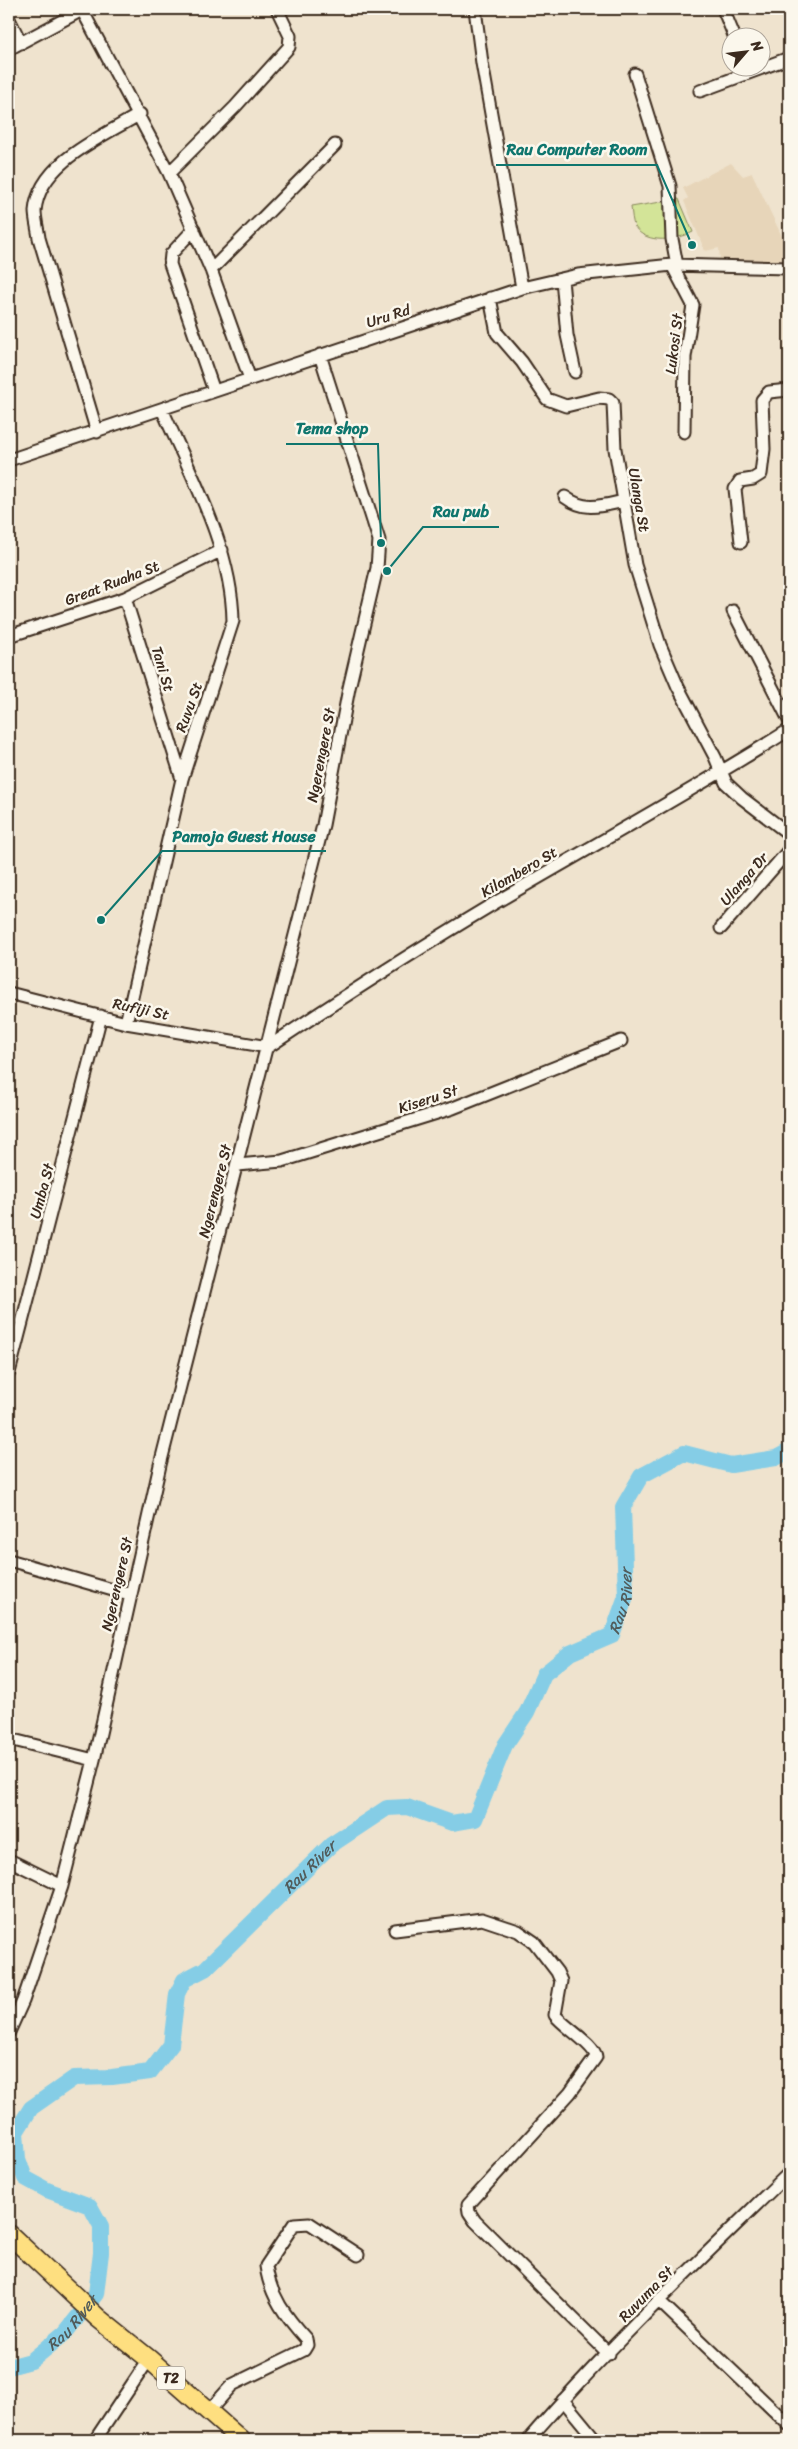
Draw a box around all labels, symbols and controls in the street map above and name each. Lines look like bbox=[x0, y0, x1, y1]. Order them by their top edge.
north arrow bbox=[720, 28, 770, 78]
text: N bbox=[743, 35, 770, 57]
callout: Rau Computer Room bbox=[496, 134, 657, 165]
text: Rau Computer Room bbox=[505, 135, 648, 164]
street label: Uru Rd bbox=[363, 296, 414, 335]
street label: Lukosi St bbox=[657, 311, 691, 376]
callout: Tema shop bbox=[286, 413, 378, 444]
text: Tema shop bbox=[296, 414, 369, 443]
street label: Ulanga St bbox=[621, 466, 658, 535]
callout: Rau pub bbox=[423, 496, 499, 527]
text: Rau pub bbox=[432, 497, 489, 526]
street label: Great Ruaha St bbox=[61, 553, 164, 613]
street label: Tani St bbox=[144, 643, 182, 696]
street label: Ruvu St bbox=[168, 678, 210, 736]
street label: Ngerengere St bbox=[299, 705, 343, 804]
callout: Pamoja Guest House bbox=[162, 820, 326, 851]
text: Pamoja Guest House bbox=[172, 822, 316, 851]
street label: Kilombero St bbox=[475, 839, 563, 905]
street label: Ulanga Dr bbox=[713, 846, 775, 912]
street label: Rufiji St bbox=[110, 990, 172, 1028]
street label: Kiseru St bbox=[395, 1077, 462, 1121]
street label: Ngerengere St bbox=[191, 1140, 239, 1241]
street label: Umba St bbox=[22, 1159, 62, 1222]
street label: Ngerengere St bbox=[94, 1534, 141, 1634]
water label: Rau River bbox=[599, 1564, 641, 1638]
water label: Rau River bbox=[275, 1830, 345, 1900]
street label: Ruvuma St bbox=[612, 2259, 681, 2328]
water label: Rau River bbox=[39, 2286, 107, 2358]
road number: T2 bbox=[157, 2366, 185, 2390]

